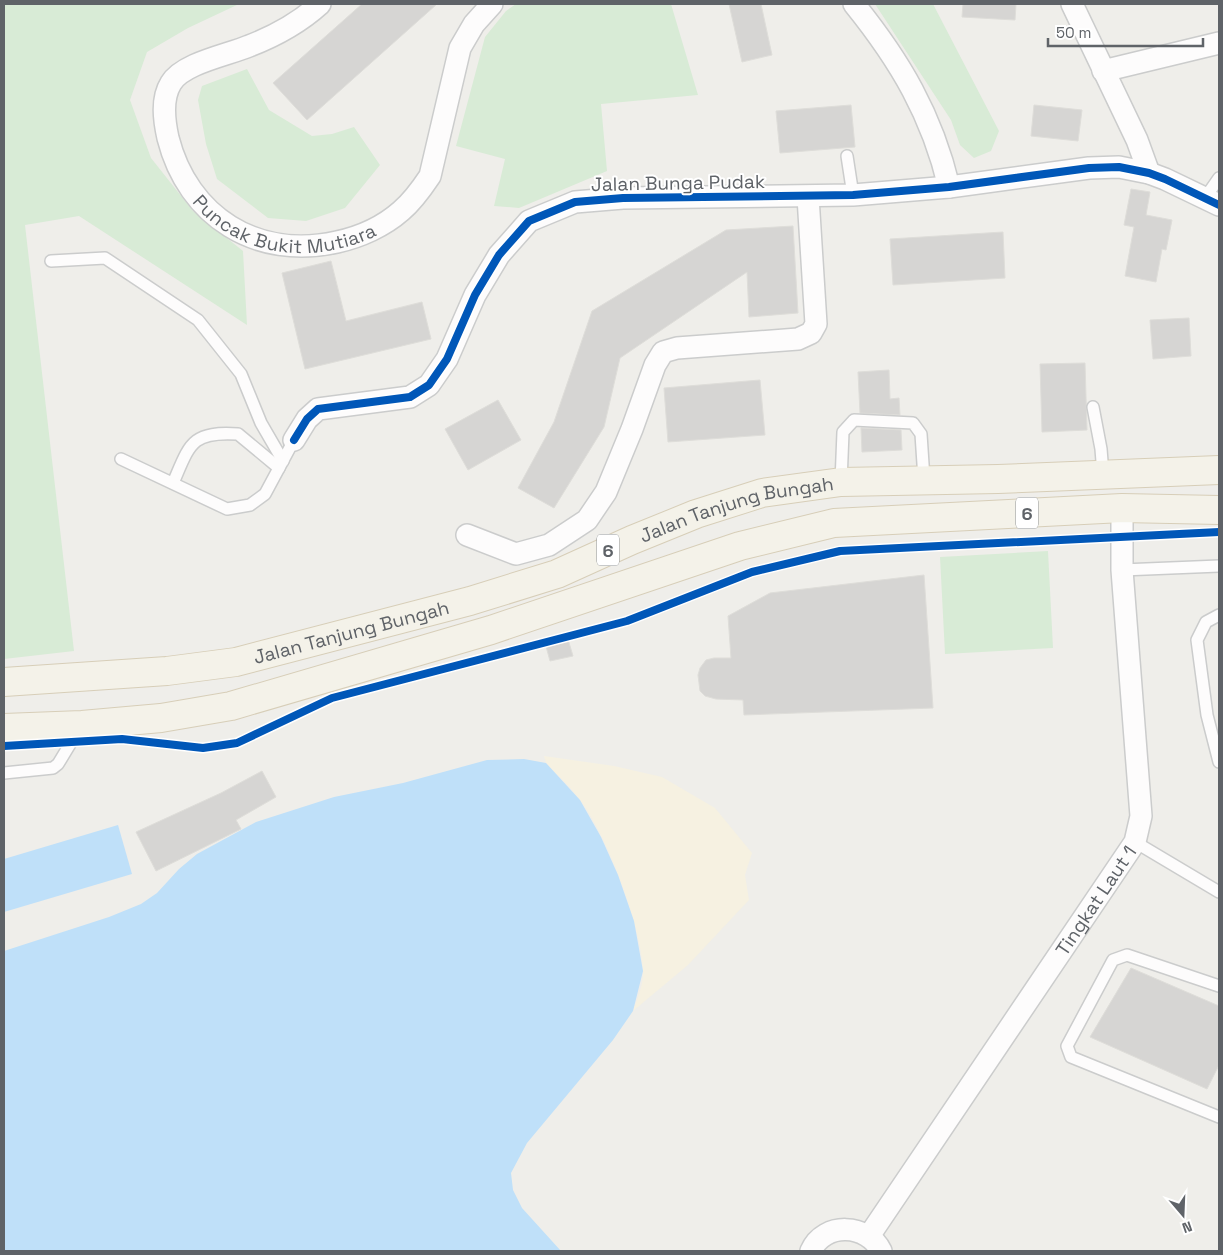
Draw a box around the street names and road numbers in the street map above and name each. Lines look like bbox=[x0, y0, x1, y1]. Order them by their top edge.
street label: Jalan Bunga Pudak bbox=[591, 169, 765, 197]
street label: Puncak Bukit Mutiara bbox=[188, 189, 380, 259]
street label: Jalan Tanjung Bungah bbox=[636, 471, 835, 548]
road number: 6 bbox=[1016, 498, 1038, 528]
road number: 6 bbox=[597, 534, 619, 566]
street label: Jalan Tanjung Bungah bbox=[251, 594, 452, 669]
street label: Tingkat Laut 1 bbox=[1050, 840, 1142, 960]

